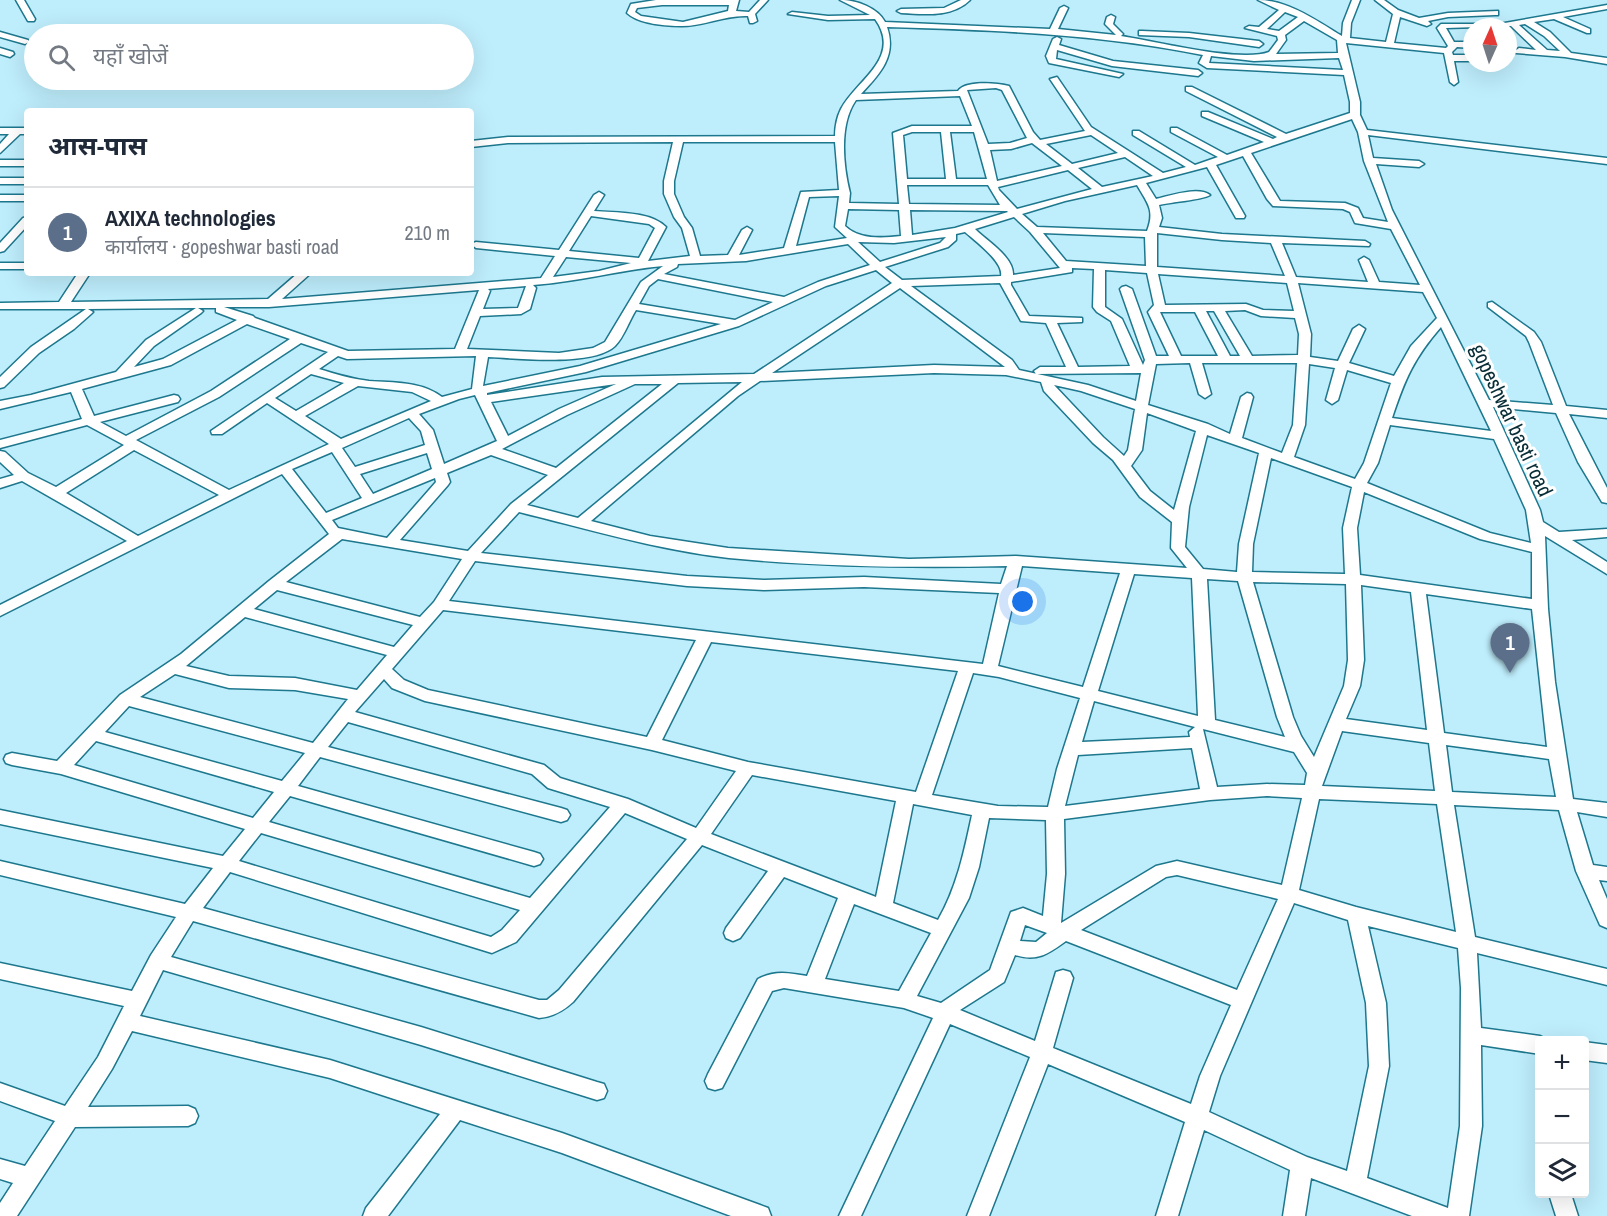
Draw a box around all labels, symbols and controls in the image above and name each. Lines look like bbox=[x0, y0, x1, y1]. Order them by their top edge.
north arrow bbox=[1463, 18, 1517, 72]
search box bbox=[24, 24, 474, 90]
icon: search bbox=[45, 41, 78, 74]
text: यहाँ खोजें bbox=[93, 41, 168, 71]
text: आस-पास bbox=[48, 128, 147, 163]
text: AXIXA technologies bbox=[105, 203, 276, 233]
text: 1 bbox=[63, 219, 72, 246]
text: 210 m bbox=[404, 219, 450, 246]
text: कार्यालय · gopeshwar basti road bbox=[105, 233, 339, 260]
street label: gopeshwar basti road bbox=[1464, 339, 1560, 501]
your location bbox=[1008, 587, 1037, 616]
pin: 1 bbox=[1490, 624, 1530, 673]
map controls bbox=[1535, 1036, 1589, 1198]
button: + bbox=[1535, 1036, 1589, 1090]
button: − bbox=[1535, 1090, 1589, 1144]
button: layers bbox=[1535, 1144, 1589, 1198]

